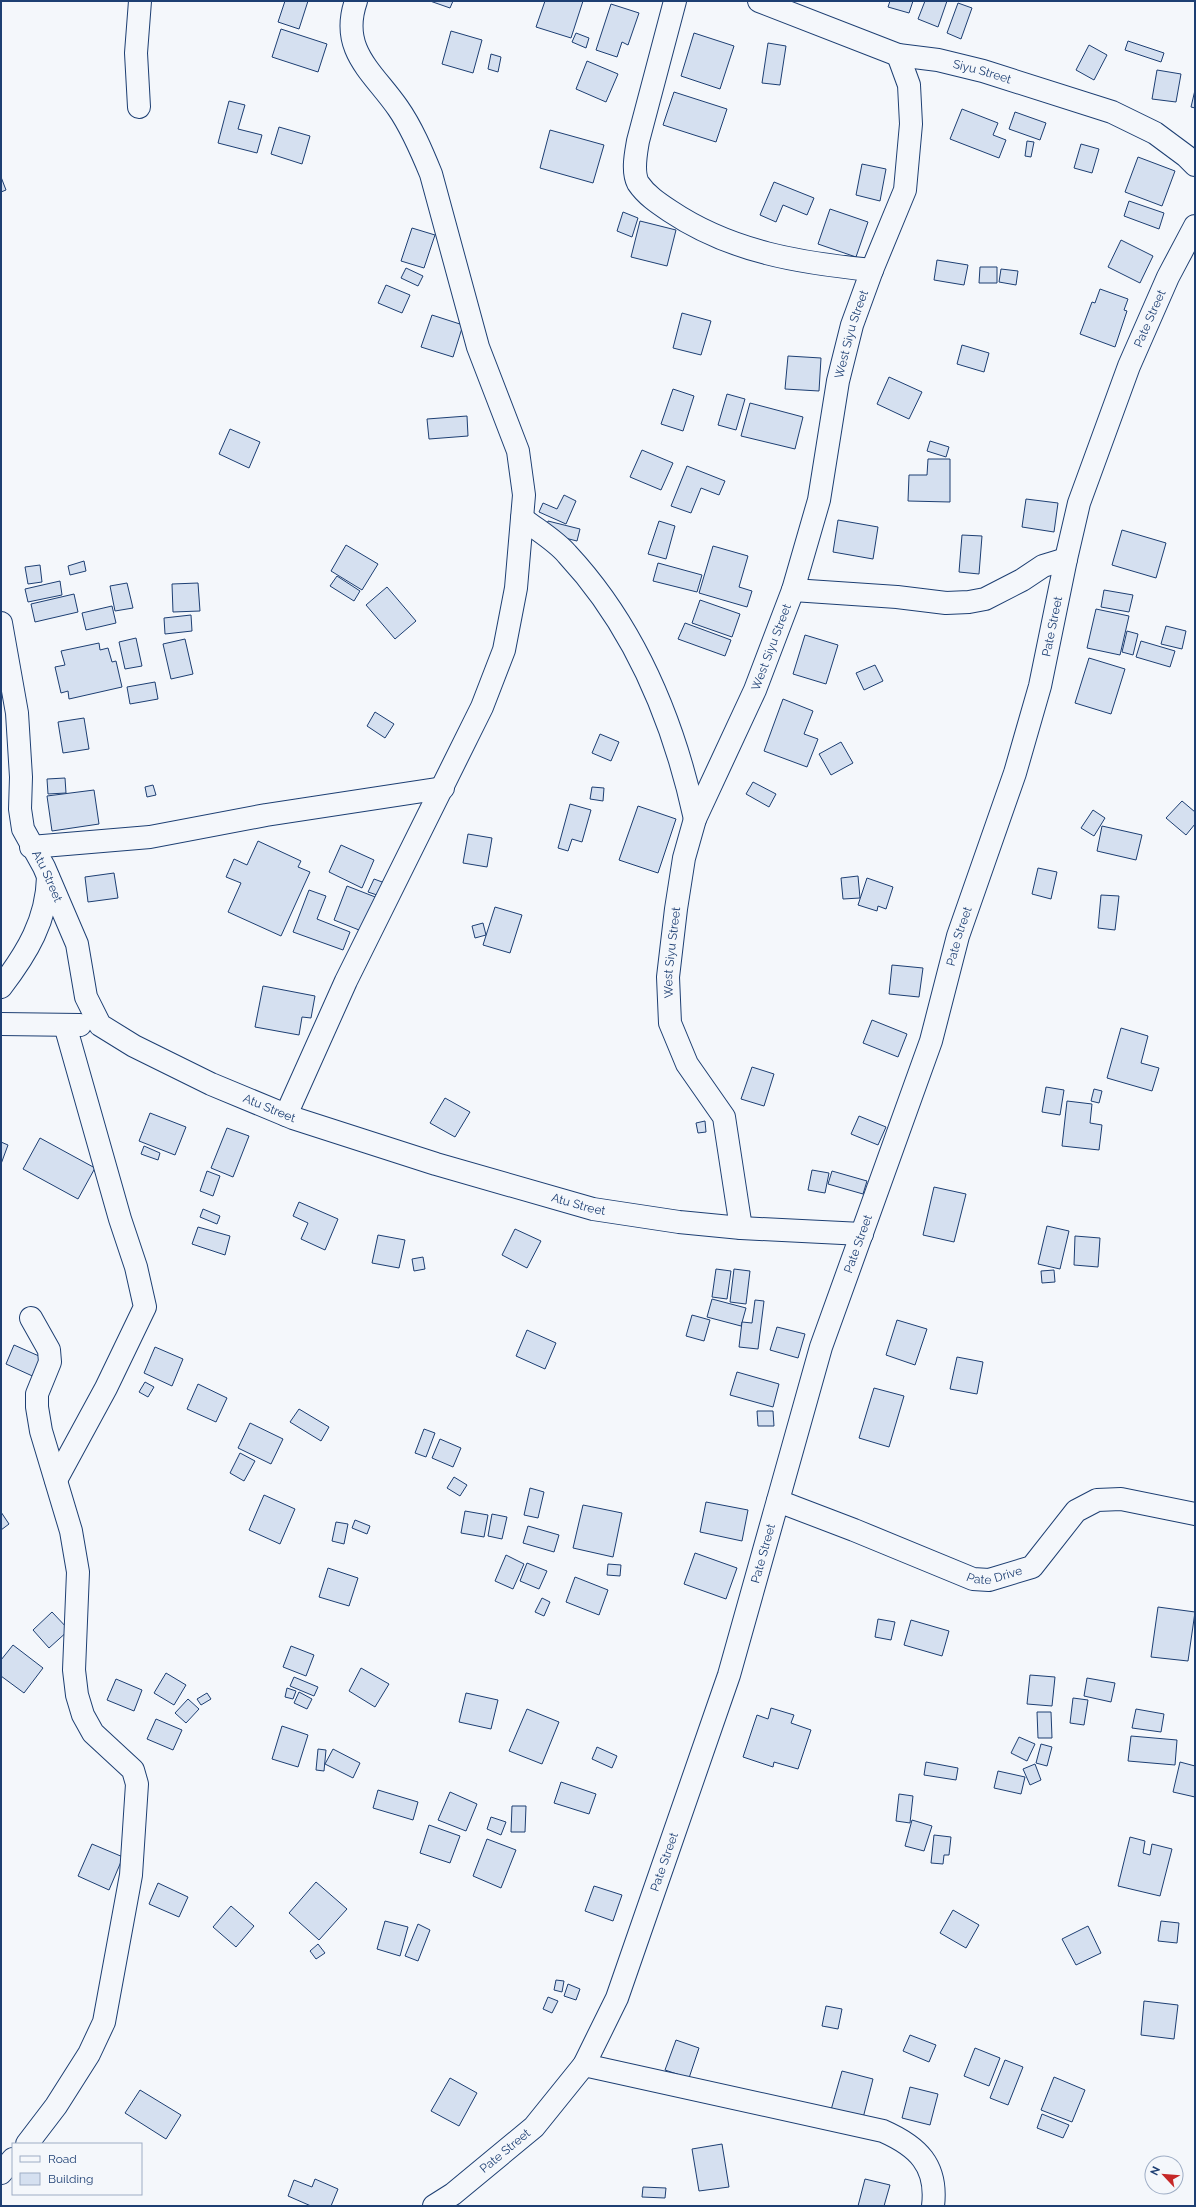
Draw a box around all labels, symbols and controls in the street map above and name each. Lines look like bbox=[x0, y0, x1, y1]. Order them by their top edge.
street label: Siyu Street bbox=[951, 57, 1013, 87]
street label: West Siyu Street bbox=[832, 288, 871, 380]
street label: Pate Street bbox=[1131, 288, 1168, 349]
street label: Pate Street bbox=[1039, 595, 1065, 658]
street label: West Siyu Street bbox=[748, 602, 794, 693]
street label: Atu Street bbox=[29, 848, 65, 904]
street label: Pate Street bbox=[944, 905, 975, 967]
street label: West Siyu Street bbox=[661, 906, 683, 998]
street label: Atu Street bbox=[241, 1091, 297, 1125]
street label: Atu Street bbox=[550, 1190, 606, 1218]
street label: Pate Street bbox=[841, 1213, 875, 1275]
street label: Pate Street bbox=[748, 1522, 778, 1585]
street label: Pate Drive bbox=[964, 1563, 1024, 1587]
street label: Pate Street bbox=[648, 1831, 681, 1893]
street label: Pate Street bbox=[477, 2126, 533, 2176]
legend bbox=[12, 2143, 142, 2195]
text: Road bbox=[48, 2152, 77, 2166]
north arrow bbox=[1144, 2155, 1184, 2195]
text: N bbox=[1148, 2164, 1163, 2177]
text: Building bbox=[48, 2172, 94, 2186]

